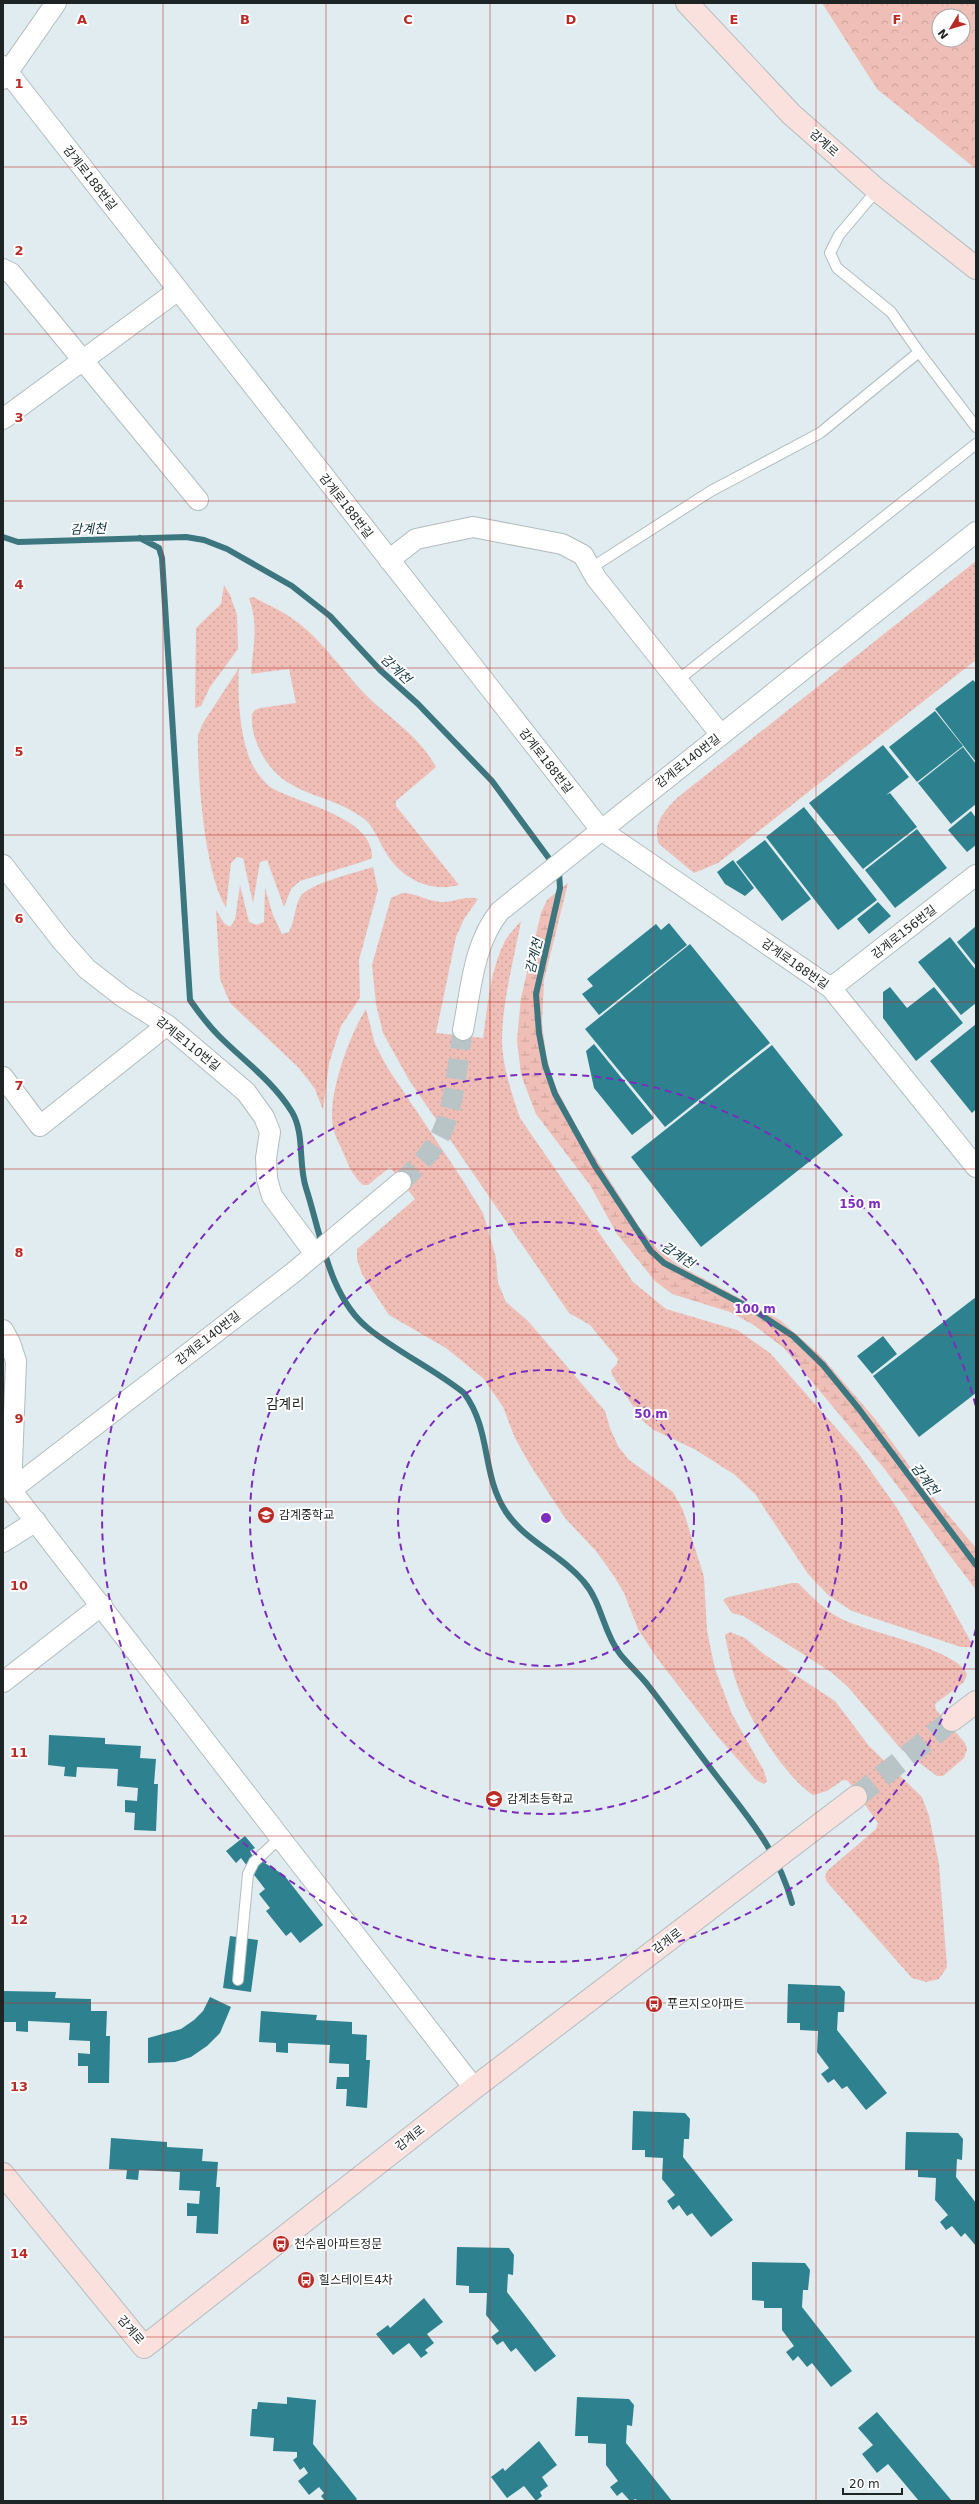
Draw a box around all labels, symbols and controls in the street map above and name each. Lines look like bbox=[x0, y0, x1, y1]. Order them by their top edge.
north arrow bbox=[931, 8, 971, 48]
text: A bbox=[77, 12, 87, 27]
text: B bbox=[240, 12, 250, 27]
text: C bbox=[403, 12, 413, 27]
text: D bbox=[566, 12, 577, 27]
text: E bbox=[730, 12, 738, 27]
text: F bbox=[893, 12, 901, 27]
text: N bbox=[936, 26, 951, 41]
text: 1 bbox=[14, 76, 24, 91]
street label: 감계로 bbox=[807, 127, 841, 159]
street label: 감계로188번길 bbox=[60, 143, 120, 213]
text: 2 bbox=[14, 243, 24, 258]
text: 3 bbox=[14, 410, 24, 425]
street label: 감계로188번길 bbox=[316, 471, 376, 541]
water label: 감계천 bbox=[70, 521, 107, 537]
text: 4 bbox=[14, 577, 24, 592]
water label: 감계천 bbox=[378, 651, 415, 687]
street label: 감계로188번길 bbox=[516, 726, 576, 796]
street label: 감계로140번길 bbox=[653, 731, 723, 791]
text: 5 bbox=[14, 744, 24, 759]
street label: 감계로156번길 bbox=[869, 902, 939, 962]
text: 6 bbox=[14, 911, 24, 926]
water label: 감계천 bbox=[523, 936, 546, 975]
street label: 감계로188번길 bbox=[759, 936, 831, 992]
street label: 감계로110번길 bbox=[153, 1014, 223, 1074]
text: 7 bbox=[14, 1078, 24, 1093]
text: 150 m bbox=[839, 1197, 881, 1211]
water label: 감계천 bbox=[659, 1239, 698, 1272]
text: 8 bbox=[14, 1245, 24, 1260]
text: 100 m bbox=[734, 1302, 776, 1316]
street label: 감계로140번길 bbox=[173, 1308, 243, 1368]
district label: 감계리 bbox=[266, 1396, 304, 1412]
text: 50 m bbox=[634, 1407, 668, 1421]
text: 9 bbox=[14, 1411, 24, 1426]
water label: 감계천 bbox=[908, 1460, 942, 1499]
school or university icon: 감계중학교 bbox=[256, 1505, 276, 1525]
place label: 감계중학교 bbox=[279, 1508, 334, 1522]
centre of rings bbox=[539, 1511, 553, 1525]
text: 10 bbox=[10, 1578, 28, 1593]
text: 11 bbox=[10, 1745, 28, 1760]
school or university icon: 감계초등학교 bbox=[484, 1789, 504, 1809]
place label: 감계초등학교 bbox=[507, 1792, 573, 1806]
text: 12 bbox=[10, 1912, 28, 1927]
street label: 감계로 bbox=[650, 1925, 684, 1957]
bus stop icon: 푸르지오아파트 bbox=[644, 1994, 664, 2014]
place label: 푸르지오아파트 bbox=[667, 1997, 744, 2011]
text: 13 bbox=[10, 2079, 28, 2094]
street label: 감계로 bbox=[393, 2122, 427, 2154]
bus stop icon: 천수림아파트정문 bbox=[271, 2234, 291, 2254]
place label: 천수림아파트정문 bbox=[294, 2237, 382, 2251]
text: 14 bbox=[10, 2246, 28, 2261]
bus stop icon: 힐스테이트4차 bbox=[296, 2270, 316, 2290]
place label: 힐스테이트4차 bbox=[319, 2273, 393, 2287]
street label: 감계로 bbox=[115, 2313, 147, 2347]
text: 15 bbox=[10, 2413, 28, 2428]
scale bar bbox=[843, 2470, 902, 2496]
text: 20 m bbox=[849, 2477, 880, 2491]

